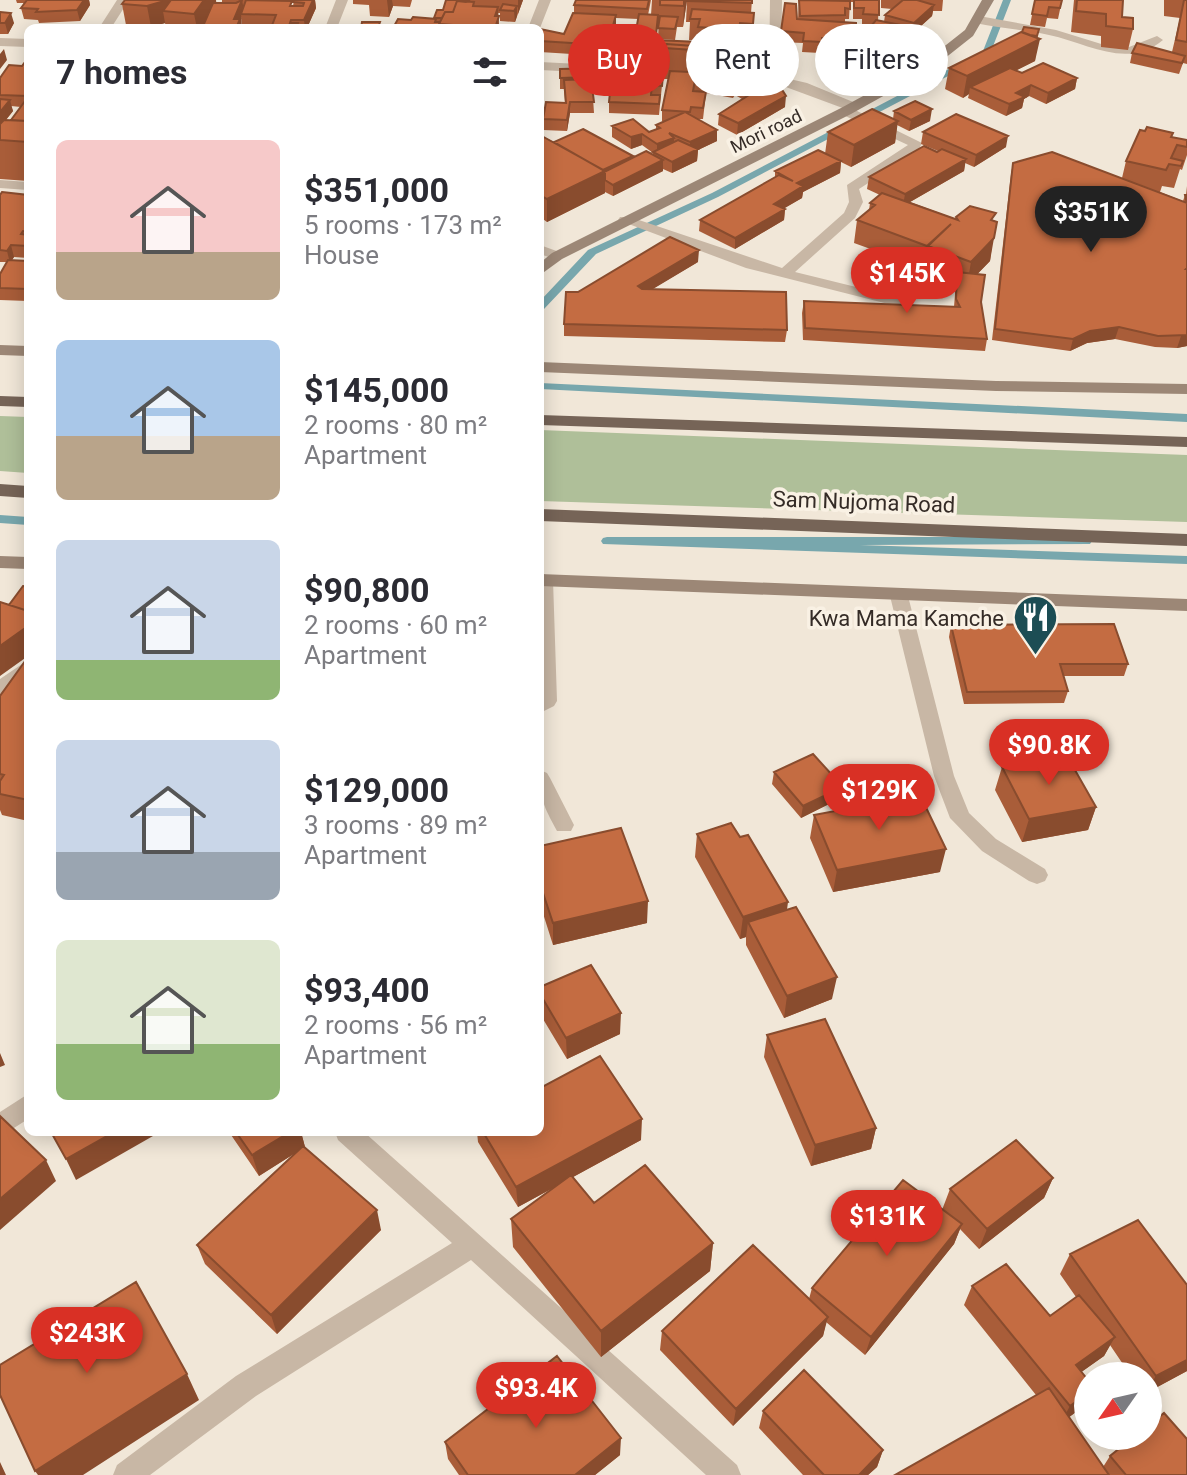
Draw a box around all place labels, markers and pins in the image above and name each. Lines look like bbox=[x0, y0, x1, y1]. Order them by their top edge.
pin: $351K bbox=[1035, 186, 1147, 254]
pin: $145K bbox=[851, 247, 963, 315]
restaurant icon: Kwa Mama Kamche bbox=[1011, 594, 1059, 657]
place label: Kwa Mama Kamche bbox=[809, 606, 1004, 631]
pin: $90.8K bbox=[984, 719, 1114, 787]
pin: $129K bbox=[823, 764, 935, 832]
pin: $131K bbox=[831, 1190, 943, 1258]
pin: $243K bbox=[31, 1307, 143, 1375]
pin: $93.4K bbox=[471, 1362, 601, 1430]

